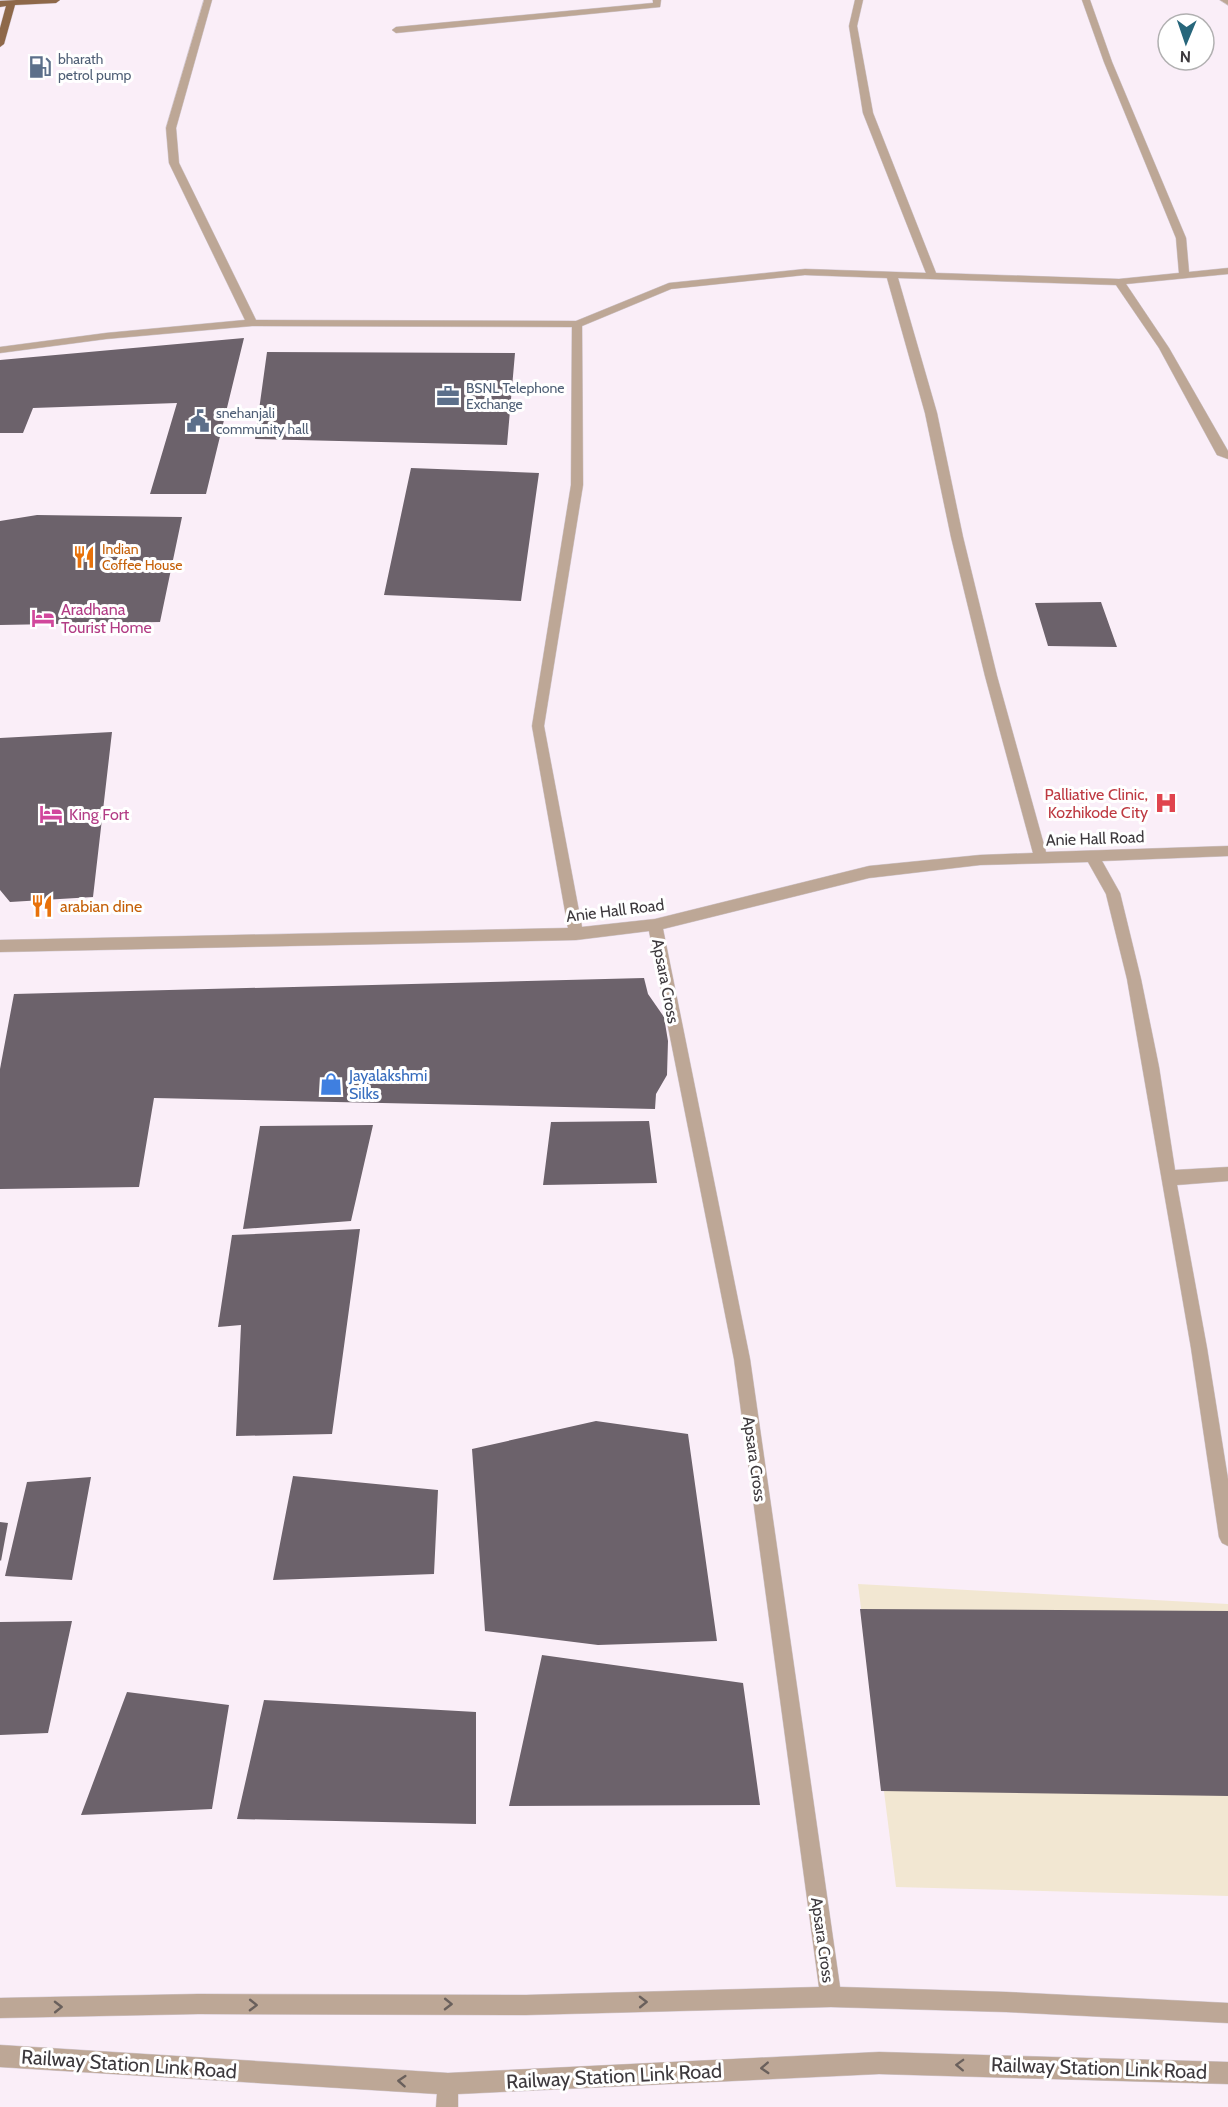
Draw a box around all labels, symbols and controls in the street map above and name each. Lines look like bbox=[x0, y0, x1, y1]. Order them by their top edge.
north arrow bbox=[1156, 12, 1216, 72]
text: N bbox=[1180, 47, 1191, 66]
place label: bharath petrol pump bbox=[58, 50, 131, 84]
fuel station icon: bharath petrol pump bbox=[27, 54, 53, 80]
place label: BSNL Telephone Exchange bbox=[466, 379, 565, 413]
office icon: BSNL Telephone Exchange bbox=[435, 383, 461, 409]
place label: snehanjali community hall bbox=[216, 404, 309, 438]
public building icon: snehanjali community hall bbox=[185, 408, 211, 434]
place label: Indian Coffee House bbox=[102, 540, 182, 574]
restaurant icon: Indian Coffee House bbox=[71, 544, 97, 570]
place label: Aradhana Tourist Home bbox=[61, 600, 152, 637]
hotel icon: Aradhana Tourist Home bbox=[30, 605, 56, 631]
place label: Palliative Clinic, Kozhikode City bbox=[1045, 785, 1148, 822]
hospital icon: Palliative Clinic, Kozhikode City bbox=[1153, 790, 1179, 816]
hotel icon: King Fort bbox=[38, 801, 64, 827]
place label: King Fort bbox=[69, 805, 130, 824]
street label: Anie Hall Road bbox=[1045, 827, 1145, 850]
restaurant icon: arabian dine bbox=[29, 893, 55, 919]
street label: Anie Hall Road bbox=[565, 895, 665, 926]
place label: arabian dine bbox=[60, 897, 142, 916]
street label: Apsara Cross bbox=[648, 937, 683, 1025]
place label: Jayalakshmi Silks bbox=[348, 1066, 427, 1103]
shop icon: Jayalakshmi Silks bbox=[318, 1071, 344, 1097]
street label: Apsara Cross bbox=[739, 1415, 770, 1503]
street label: Apsara Cross bbox=[807, 1896, 838, 1984]
one-way arrow bbox=[639, 1996, 648, 2008]
one-way arrow bbox=[444, 1998, 453, 2010]
one-way arrow bbox=[249, 1999, 258, 2011]
one-way arrow bbox=[54, 2001, 63, 2013]
street label: Railway Station Link Road bbox=[20, 2044, 238, 2084]
street label: Railway Station Link Road bbox=[991, 2052, 1207, 2084]
street label: Railway Station Link Road bbox=[505, 2058, 723, 2094]
one-way arrow bbox=[955, 2058, 964, 2071]
one-way arrow bbox=[760, 2062, 769, 2075]
one-way arrow bbox=[398, 2074, 407, 2087]

